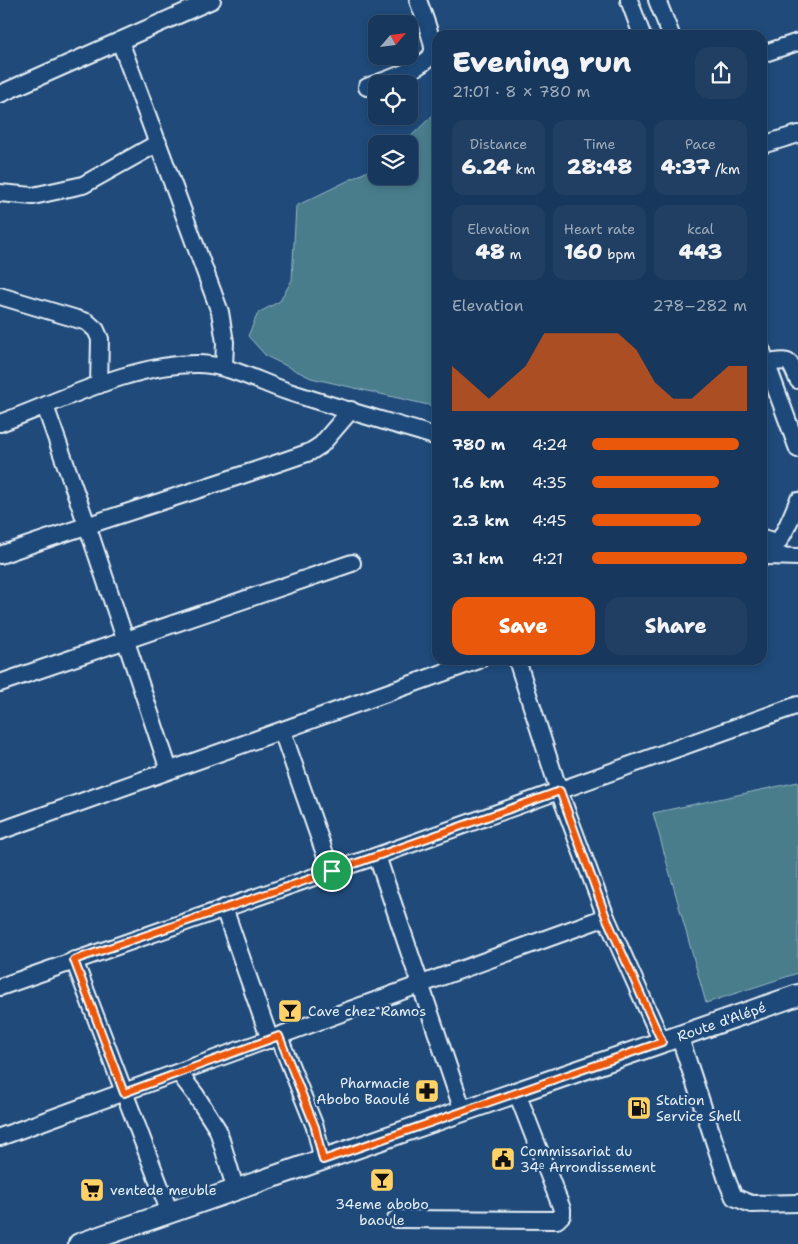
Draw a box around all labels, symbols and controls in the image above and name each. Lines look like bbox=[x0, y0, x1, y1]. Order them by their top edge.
north arrow bbox=[368, 15, 418, 65]
map controls bbox=[368, 15, 418, 185]
text: Evening run bbox=[452, 43, 631, 81]
button: share bbox=[695, 47, 747, 99]
button: locate bbox=[368, 75, 418, 125]
text: 21:01 · 8 × 780 m bbox=[452, 81, 590, 102]
button: layers bbox=[368, 135, 418, 185]
text: Distance bbox=[470, 135, 527, 153]
text: Time bbox=[583, 135, 616, 153]
text: Pace bbox=[685, 135, 716, 153]
text: 6.24 bbox=[462, 153, 511, 181]
text: 28:48 bbox=[567, 153, 632, 181]
text: 4:37 bbox=[661, 153, 710, 181]
text: km bbox=[511, 160, 535, 178]
text: /km bbox=[710, 160, 740, 178]
text: Elevation bbox=[467, 220, 530, 238]
text: Heart rate bbox=[564, 220, 635, 238]
text: kcal bbox=[687, 220, 714, 238]
text: 48 bbox=[475, 238, 505, 266]
text: 160 bbox=[564, 238, 602, 266]
text: 443 bbox=[679, 238, 722, 266]
text: m bbox=[505, 245, 522, 263]
text: bpm bbox=[602, 245, 635, 263]
text: Elevation bbox=[452, 295, 524, 316]
text: 278–282 m bbox=[653, 295, 747, 316]
text: 780 m bbox=[452, 434, 505, 455]
text: 4:24 bbox=[532, 434, 568, 455]
text: 1.6 km bbox=[452, 472, 504, 493]
text: 4:35 bbox=[532, 472, 567, 493]
text: 2.3 km bbox=[452, 510, 509, 531]
text: 4:45 bbox=[532, 510, 567, 531]
text: 3.1 km bbox=[452, 548, 503, 569]
text: 4:21 bbox=[532, 548, 563, 569]
button: Save bbox=[452, 597, 595, 655]
button: Share bbox=[605, 597, 747, 655]
pin bbox=[311, 850, 353, 892]
icon: arrive bbox=[318, 857, 346, 885]
bar icon: Cave chez Ramos bbox=[277, 998, 303, 1024]
street label: Route d'Alépé bbox=[675, 998, 768, 1045]
place label: Cave chez Ramos bbox=[308, 1002, 426, 1020]
place label: Pharmacie Abobo Baoulé bbox=[316, 1074, 410, 1108]
pharmacy icon: Pharmacie Abobo Baoulé bbox=[414, 1078, 440, 1104]
place label: Station Service Shell bbox=[656, 1091, 742, 1125]
fuel station icon: Station Service Shell bbox=[626, 1095, 652, 1121]
place label: Commissariat du 34ᵉ Arrondissement bbox=[520, 1142, 656, 1176]
public building icon: Commissariat du 34ᵉ Arrondissement bbox=[490, 1146, 516, 1172]
bar icon: 34eme abobo baoule bbox=[369, 1167, 395, 1193]
supermarket icon: ventede meuble bbox=[79, 1177, 105, 1203]
place label: ventede meuble bbox=[110, 1181, 217, 1199]
place label: 34eme abobo baoule bbox=[335, 1195, 429, 1229]

